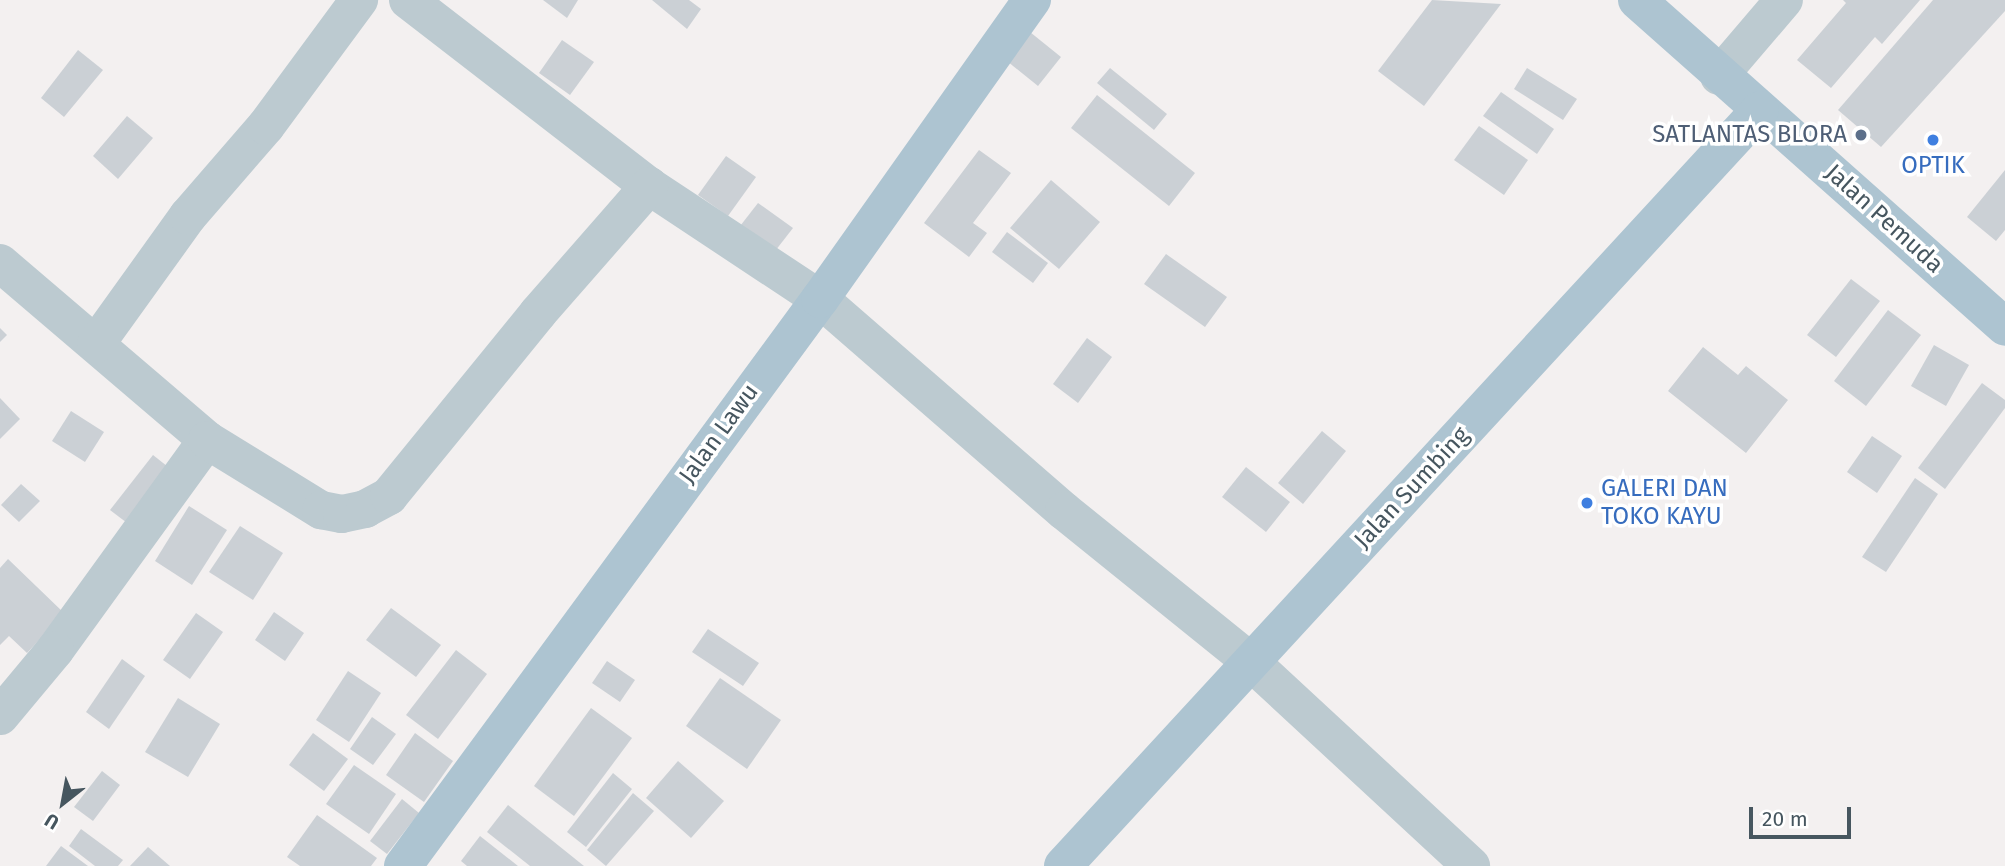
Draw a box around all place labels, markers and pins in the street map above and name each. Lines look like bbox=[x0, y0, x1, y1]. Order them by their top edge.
place label: SATLANTAS BLORA bbox=[1652, 121, 1847, 149]
marker: SATLANTAS BLORA bbox=[1853, 127, 1869, 143]
marker: OPTIK bbox=[1925, 132, 1941, 148]
place label: OPTIK bbox=[1901, 152, 1965, 180]
place label: GALERI DAN TOKO KAYU bbox=[1601, 475, 1728, 531]
marker: GALERI DAN TOKO KAYU bbox=[1579, 495, 1595, 511]

